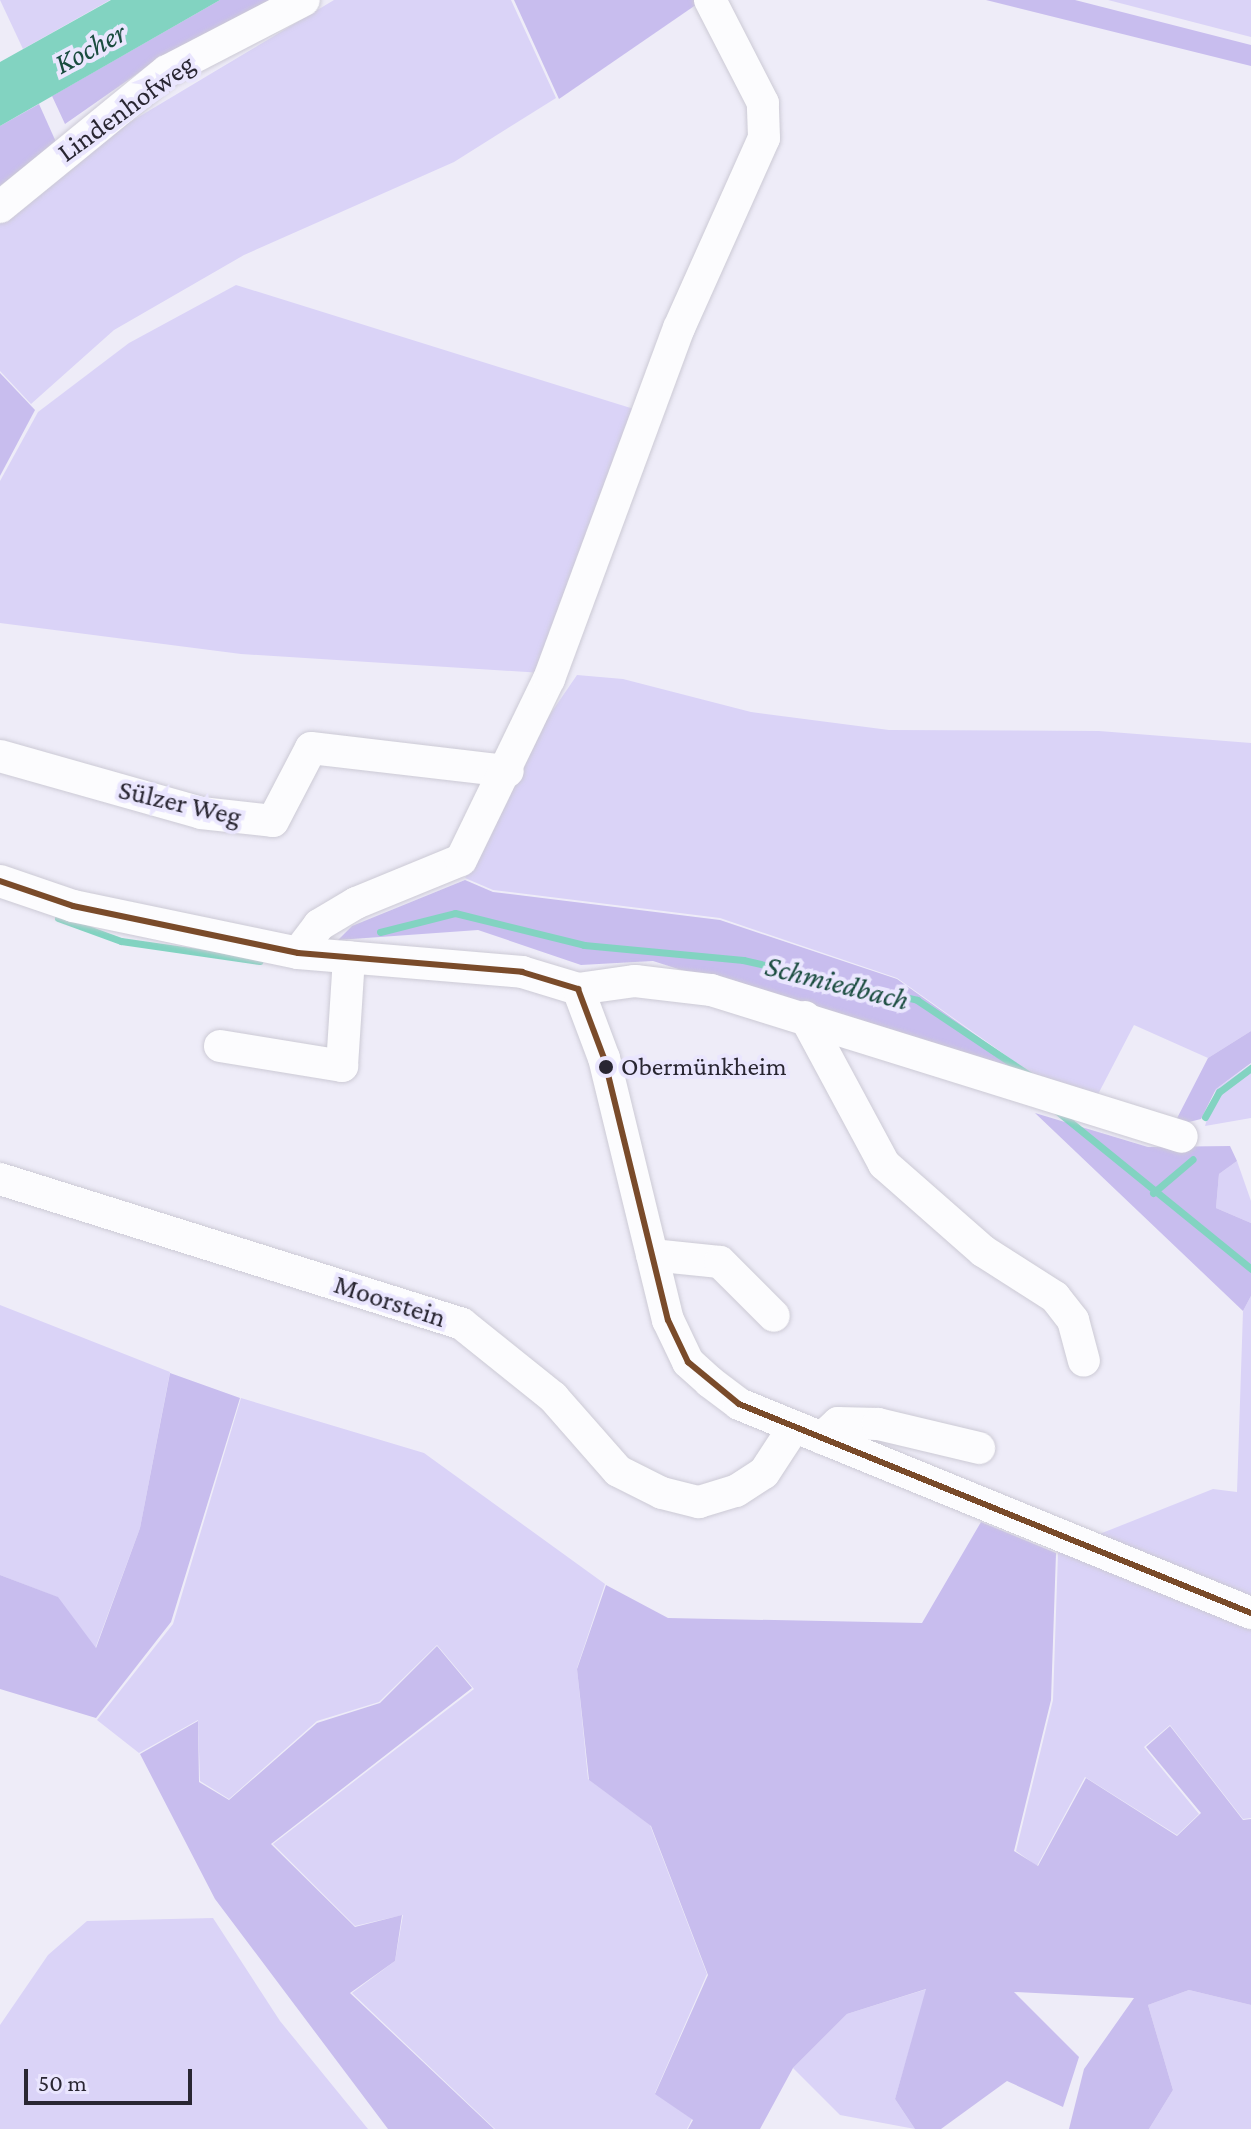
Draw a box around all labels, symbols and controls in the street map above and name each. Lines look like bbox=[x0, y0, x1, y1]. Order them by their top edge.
water label: Kocher bbox=[48, 14, 132, 82]
street label: Lindenhofweg bbox=[51, 47, 201, 169]
street label: Sülzer Weg bbox=[115, 773, 245, 833]
water label: Schmiedbach bbox=[761, 948, 913, 1018]
place label: Obermünkheim bbox=[621, 1051, 787, 1083]
marker: Obermünkheim bbox=[598, 1059, 614, 1075]
street label: Moorstein bbox=[330, 1267, 450, 1335]
scale bar bbox=[28, 2053, 196, 2103]
text: 50 m bbox=[38, 2069, 87, 2096]

